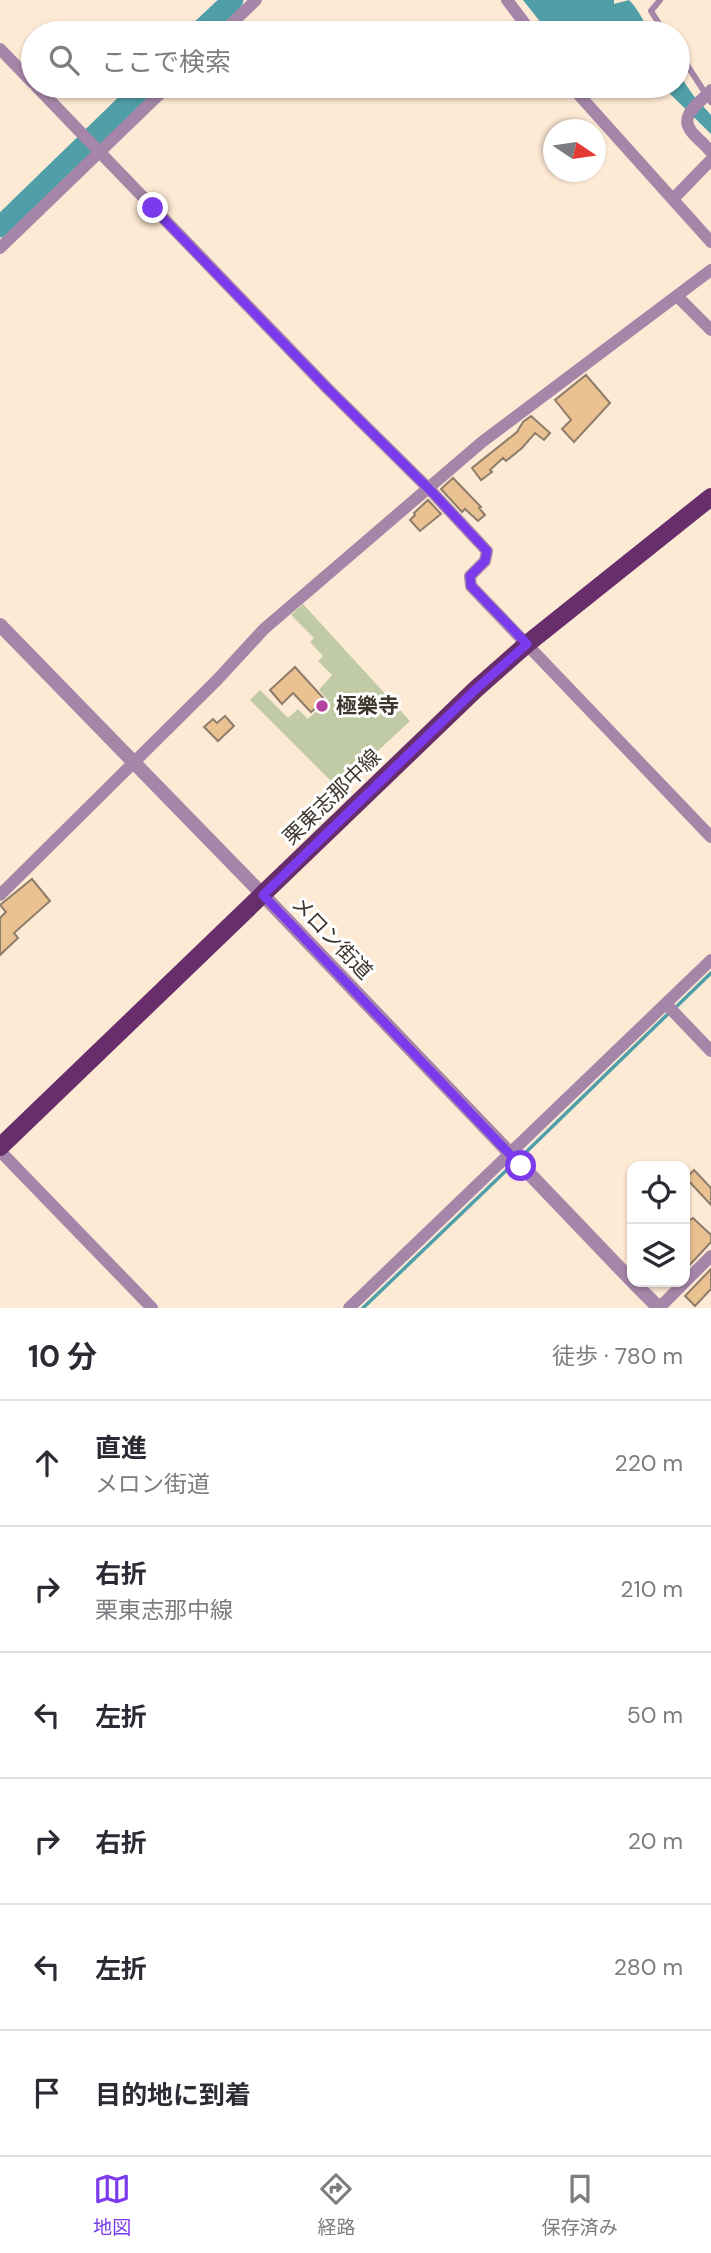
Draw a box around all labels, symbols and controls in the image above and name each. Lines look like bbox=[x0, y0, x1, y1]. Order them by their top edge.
search box bbox=[21, 21, 690, 98]
icon: search bbox=[45, 41, 83, 79]
text: ここで検索 bbox=[101, 45, 231, 79]
north arrow bbox=[543, 119, 606, 182]
route end bbox=[137, 192, 168, 223]
place label: 極樂寺 bbox=[336, 692, 399, 720]
marker: 極樂寺 bbox=[314, 698, 330, 714]
street label: 栗東志那中線 bbox=[277, 743, 387, 851]
street label: メロン街道 bbox=[285, 891, 379, 985]
route start bbox=[505, 1150, 536, 1181]
map controls bbox=[627, 1161, 690, 1287]
button: locate bbox=[627, 1161, 690, 1224]
button: layers bbox=[627, 1224, 690, 1287]
text: 10 分 bbox=[28, 1337, 97, 1376]
text: 徒歩 · 780 m bbox=[552, 1341, 683, 1371]
text: 直進 bbox=[95, 1431, 147, 1465]
icon: ahead bbox=[28, 1444, 66, 1482]
text: 220 m bbox=[614, 1448, 683, 1478]
text: メロン街道 bbox=[95, 1469, 210, 1499]
text: 右折 bbox=[95, 1557, 147, 1591]
icon: right bbox=[28, 1570, 66, 1608]
text: 210 m bbox=[620, 1574, 683, 1604]
text: 栗東志那中線 bbox=[95, 1595, 233, 1625]
icon: left bbox=[28, 1696, 66, 1734]
text: 左折 bbox=[95, 1700, 147, 1734]
text: 50 m bbox=[627, 1700, 683, 1730]
icon: right bbox=[28, 1822, 66, 1860]
text: 右折 bbox=[95, 1826, 147, 1860]
text: 20 m bbox=[628, 1826, 683, 1856]
icon: left bbox=[28, 1948, 66, 1986]
text: 左折 bbox=[95, 1952, 147, 1986]
text: 280 m bbox=[614, 1952, 683, 1982]
icon: arrive bbox=[28, 2074, 66, 2112]
text: 目的地に到着 bbox=[95, 2078, 251, 2112]
tab: 地図 bbox=[93, 2170, 131, 2240]
tab: 経路 bbox=[317, 2170, 356, 2240]
tab: 保存済み bbox=[542, 2170, 618, 2240]

